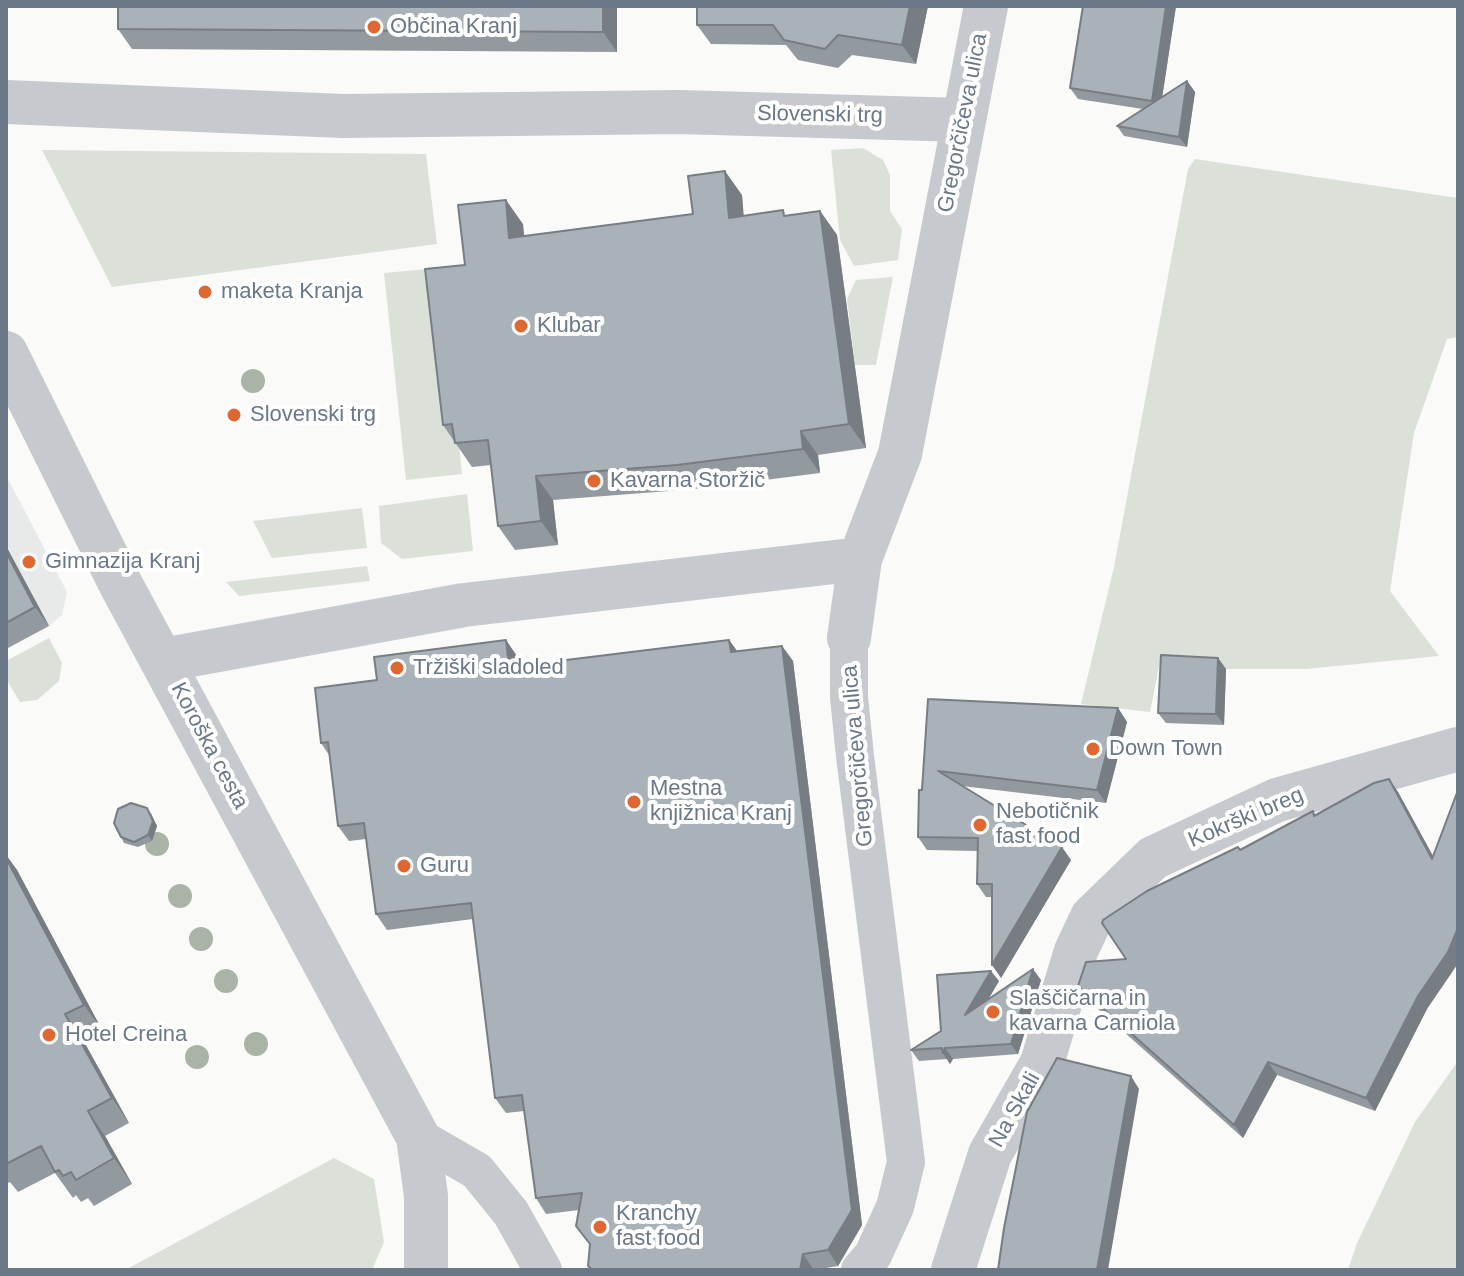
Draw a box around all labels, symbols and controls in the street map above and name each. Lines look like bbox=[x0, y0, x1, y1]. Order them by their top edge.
place label: Občina Kranj bbox=[390, 14, 517, 40]
marker: Občina Kranj bbox=[365, 18, 383, 36]
street label: Gregorčičeva ulica bbox=[933, 31, 993, 215]
street label: Slovenski trg bbox=[757, 101, 883, 129]
place label: maketa Kranja bbox=[221, 279, 363, 305]
marker: maketa Kranja bbox=[196, 283, 214, 301]
place label: Klubar bbox=[537, 313, 601, 339]
marker: Klubar bbox=[512, 317, 530, 335]
place label: Slovenski trg bbox=[250, 402, 376, 428]
marker: Slovenski trg bbox=[225, 406, 243, 424]
place label: Kavarna Storžič bbox=[610, 468, 765, 494]
marker: Kavarna Storžič bbox=[585, 472, 603, 490]
place label: Gimnazija Kranj bbox=[45, 549, 200, 575]
marker: Gimnazija Kranj bbox=[20, 553, 38, 571]
place label: Tržiški sladoled bbox=[413, 655, 564, 681]
marker: Tržiški sladoled bbox=[388, 659, 406, 677]
street label: Gregorčičeva ulica bbox=[837, 664, 879, 848]
street label: Koroška cesta bbox=[165, 678, 253, 814]
place label: Down Town bbox=[1109, 736, 1223, 762]
marker: Down Town bbox=[1084, 740, 1102, 758]
place label: Mestna knjižnica Kranj bbox=[650, 776, 792, 828]
street label: Kokrški breg bbox=[1185, 782, 1307, 854]
marker: Mestna knjižnica Kranj bbox=[625, 793, 643, 811]
place label: Nebotičnik fast food bbox=[996, 799, 1099, 850]
marker: Nebotičnik fast food bbox=[971, 816, 989, 834]
place label: Guru bbox=[420, 853, 469, 879]
marker: Guru bbox=[395, 857, 413, 875]
place label: Slaščičarna in kavarna Carniola bbox=[1009, 986, 1175, 1038]
marker: Slaščičarna in kavarna Carniola bbox=[984, 1003, 1002, 1021]
place label: Hotel Creina bbox=[65, 1022, 187, 1048]
marker: Hotel Creina bbox=[40, 1026, 58, 1044]
street label: Na Skali bbox=[984, 1068, 1046, 1152]
place label: Kranchy fast food bbox=[616, 1201, 700, 1252]
marker: Kranchy fast food bbox=[591, 1218, 609, 1236]

